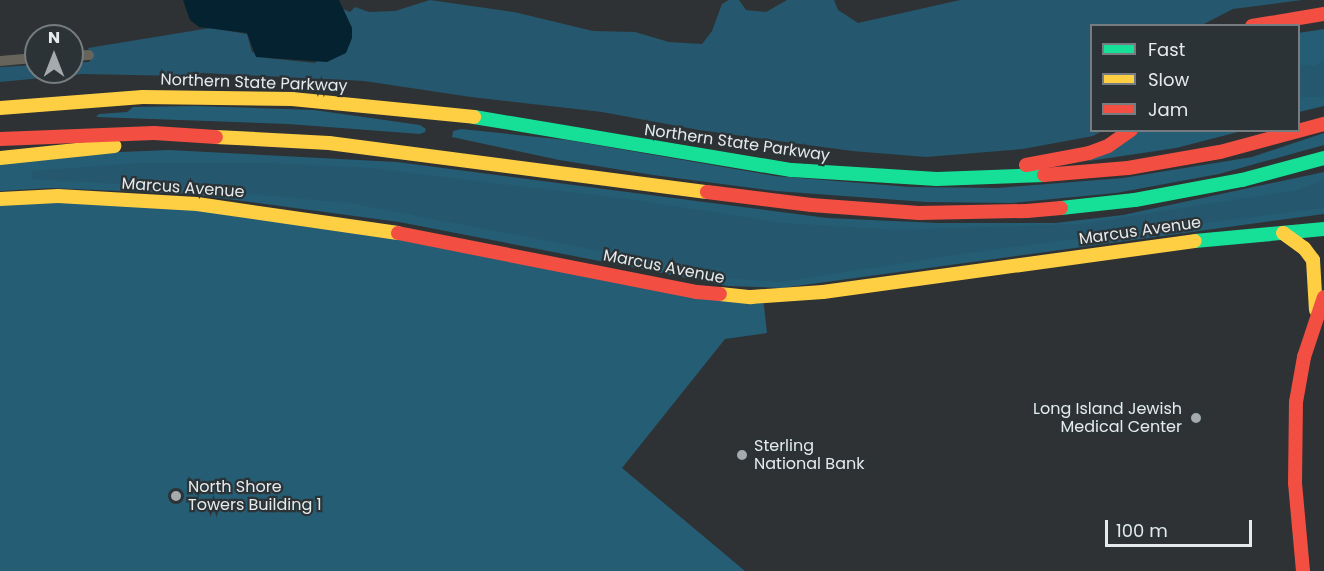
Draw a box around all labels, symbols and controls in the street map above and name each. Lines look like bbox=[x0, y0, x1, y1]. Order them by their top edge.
north arrow bbox=[24, 24, 84, 84]
legend bbox=[1090, 24, 1300, 132]
text: N bbox=[48, 26, 60, 49]
text: Fast bbox=[1148, 37, 1185, 62]
text: Slow bbox=[1148, 67, 1189, 92]
street label: Northern State Parkway bbox=[160, 70, 348, 96]
text: Jam bbox=[1148, 97, 1188, 122]
street label: Northern State Parkway bbox=[643, 120, 831, 166]
street label: Marcus Avenue bbox=[121, 174, 245, 202]
street label: Marcus Avenue bbox=[1078, 213, 1202, 249]
street label: Marcus Avenue bbox=[602, 246, 726, 288]
place label: Long Island Jewish Medical Center bbox=[1033, 399, 1182, 437]
marker: Long Island Jewish Medical Center bbox=[1187, 409, 1205, 427]
place label: Sterling National Bank bbox=[754, 436, 864, 474]
marker: Sterling National Bank bbox=[735, 448, 749, 462]
place label: North Shore Towers Building 1 bbox=[188, 477, 322, 515]
marker: North Shore Towers Building 1 bbox=[169, 489, 183, 503]
scale bar bbox=[1108, 508, 1255, 546]
text: 100 m bbox=[1116, 518, 1168, 543]

